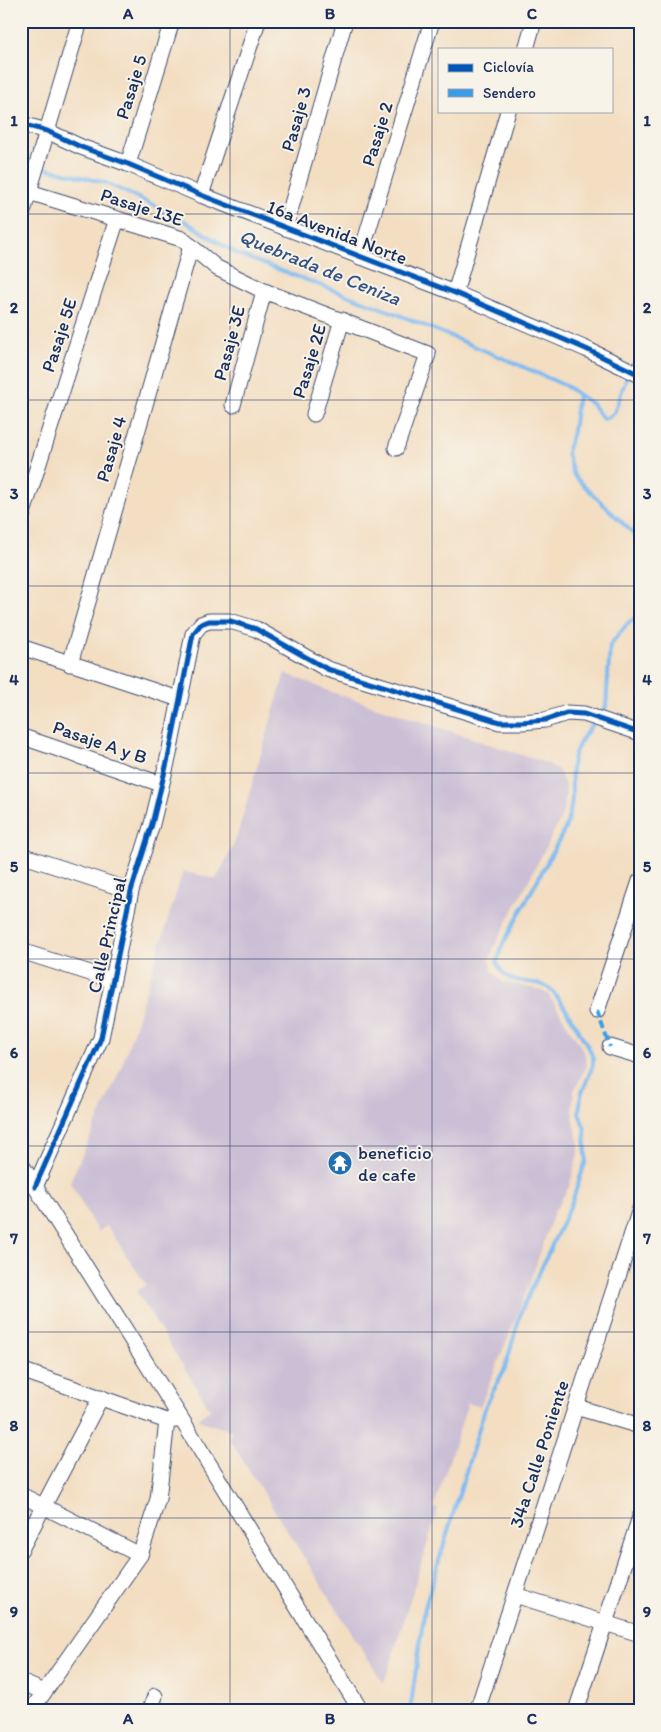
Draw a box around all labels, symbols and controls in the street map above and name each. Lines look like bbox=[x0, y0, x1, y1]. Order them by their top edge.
text: A bbox=[122, 4, 134, 23]
text: B bbox=[325, 4, 336, 23]
text: C bbox=[527, 4, 538, 23]
legend bbox=[438, 48, 614, 112]
street label: Pasaje 5 bbox=[110, 52, 152, 122]
text: Ciclovía bbox=[483, 58, 534, 76]
street label: Pasaje 3 bbox=[276, 84, 316, 154]
text: Sendero bbox=[483, 84, 536, 102]
street label: Pasaje 2 bbox=[356, 99, 398, 169]
text: 1 bbox=[10, 111, 18, 130]
text: 1 bbox=[643, 111, 651, 130]
street label: Pasaje 13E bbox=[98, 183, 186, 231]
street label: 16a Avenida Norte bbox=[264, 195, 410, 269]
water label: Quebrada de Ceniza bbox=[236, 224, 405, 311]
street label: Pasaje 5E bbox=[36, 295, 82, 375]
text: 2 bbox=[10, 298, 19, 317]
text: 2 bbox=[643, 298, 652, 317]
street label: Pasaje 3E bbox=[208, 303, 250, 383]
street label: Pasaje 2E bbox=[287, 321, 331, 401]
street label: Pasaje 4 bbox=[91, 413, 131, 485]
text: 3 bbox=[10, 484, 19, 503]
text: 3 bbox=[643, 484, 652, 503]
text: 4 bbox=[9, 670, 19, 689]
text: 4 bbox=[642, 670, 652, 689]
street label: Pasaje A y B bbox=[50, 715, 150, 769]
text: 5 bbox=[10, 857, 19, 876]
text: 5 bbox=[643, 857, 652, 876]
street label: Calle Principal bbox=[82, 874, 132, 995]
text: 6 bbox=[10, 1043, 19, 1062]
text: 6 bbox=[643, 1043, 652, 1062]
place label: beneficio de cafe bbox=[358, 1141, 432, 1186]
temple icon: beneficio de cafe bbox=[327, 1150, 353, 1176]
text: 7 bbox=[9, 1229, 18, 1248]
text: 7 bbox=[642, 1229, 651, 1248]
street label: 34a Calle Poniente bbox=[504, 1377, 574, 1531]
text: 8 bbox=[10, 1416, 19, 1435]
text: 8 bbox=[643, 1416, 652, 1435]
text: 9 bbox=[10, 1602, 18, 1621]
text: 9 bbox=[643, 1602, 651, 1621]
text: A bbox=[122, 1709, 134, 1728]
text: B bbox=[325, 1709, 336, 1728]
text: C bbox=[527, 1709, 538, 1728]

